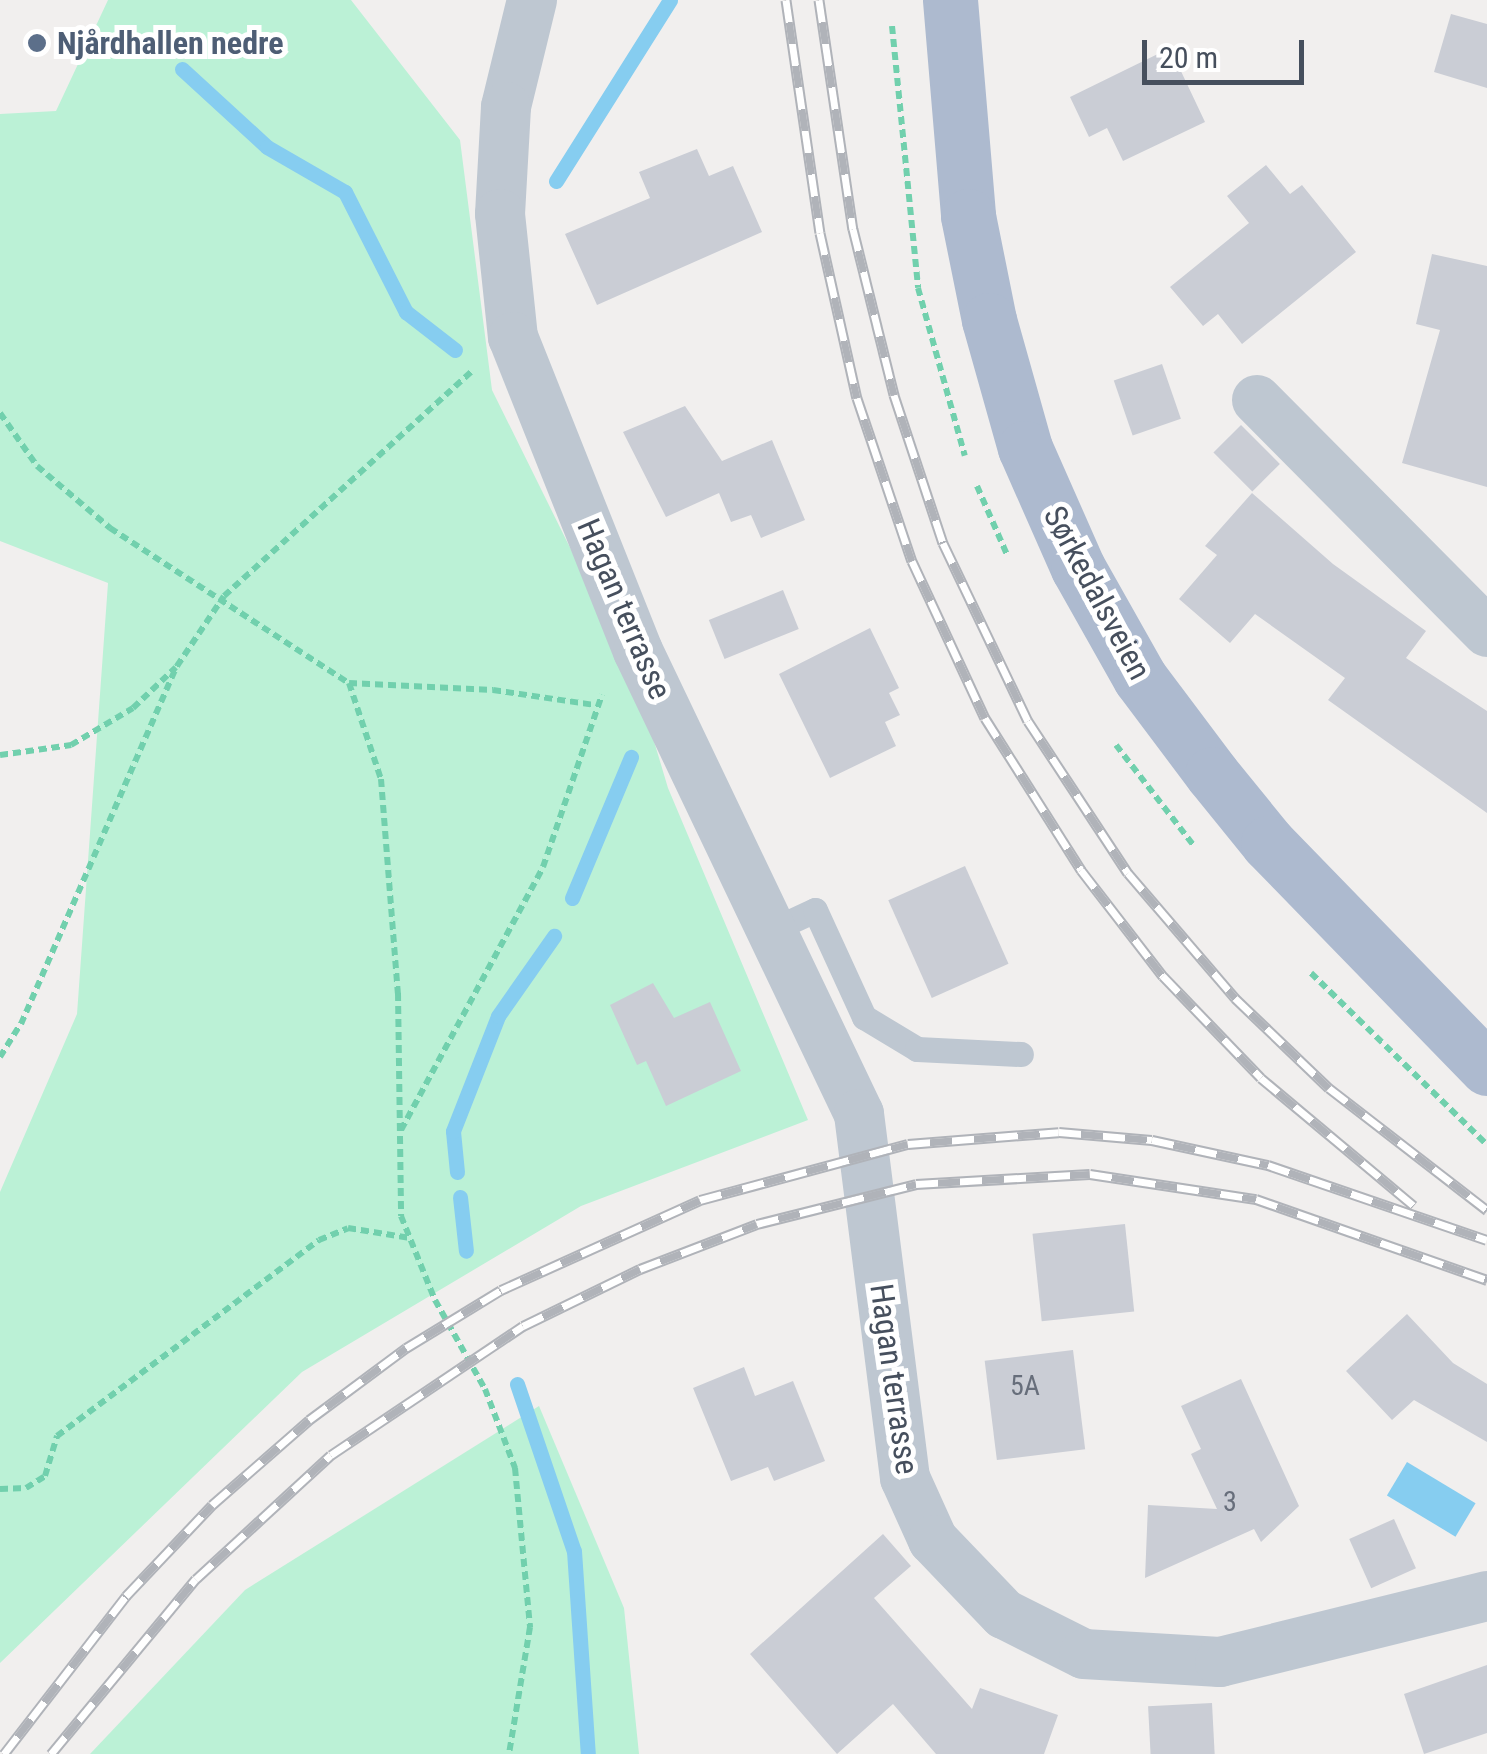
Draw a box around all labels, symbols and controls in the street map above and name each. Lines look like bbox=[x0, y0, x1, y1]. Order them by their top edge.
scale bar bbox=[1147, 20, 1310, 82]
place label: Njårdhallen nedre bbox=[57, 24, 284, 62]
marker: Njårdhallen nedre bbox=[26, 32, 48, 54]
text: 20 m bbox=[1159, 40, 1218, 75]
street label: Sørkedalsveien bbox=[1035, 500, 1159, 686]
street label: Hagan terrasse bbox=[569, 513, 679, 705]
street label: Hagan terrasse bbox=[862, 1281, 926, 1477]
house number: 5A bbox=[1010, 1369, 1040, 1403]
house number: 3 bbox=[1223, 1485, 1237, 1519]

